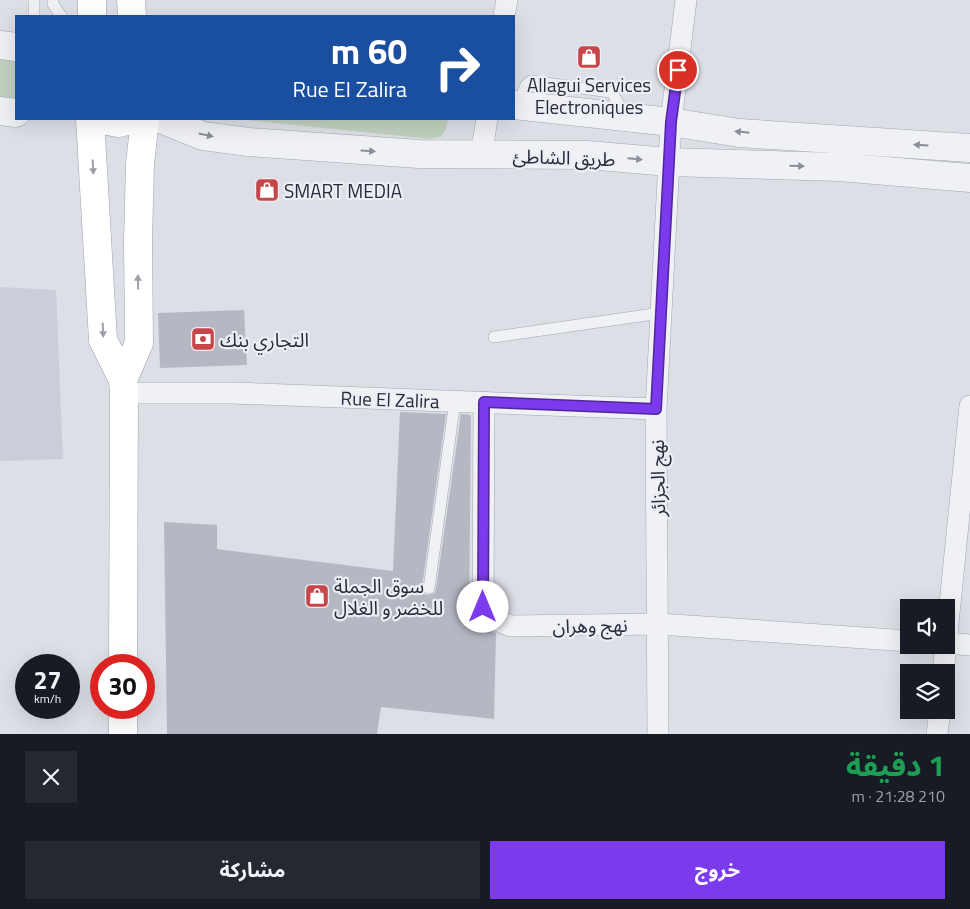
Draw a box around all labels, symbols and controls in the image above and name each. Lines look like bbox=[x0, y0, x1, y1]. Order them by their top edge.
text: 60 m bbox=[331, 24, 407, 78]
icon: right bbox=[425, 35, 490, 100]
shop icon: Allagui Services Electroniques bbox=[576, 44, 602, 70]
pin bbox=[657, 49, 699, 91]
icon: arrive bbox=[664, 56, 692, 84]
place label: Allagui Services Electroniques bbox=[527, 70, 651, 121]
text: Rue El Zalira bbox=[292, 72, 407, 106]
one-way arrow bbox=[733, 128, 749, 136]
one-way arrow bbox=[199, 132, 215, 140]
one-way arrow bbox=[913, 140, 929, 148]
street label: طريق الشاطئ bbox=[512, 141, 616, 173]
one-way arrow bbox=[360, 147, 376, 155]
one-way arrow bbox=[627, 155, 643, 163]
one-way arrow bbox=[90, 160, 98, 176]
one-way arrow bbox=[790, 162, 806, 170]
place label: SMART MEDIA bbox=[284, 176, 402, 205]
shop icon: SMART MEDIA bbox=[254, 177, 280, 203]
one-way arrow bbox=[134, 274, 142, 290]
one-way arrow bbox=[99, 322, 107, 338]
place label: التجاري بنك bbox=[220, 325, 309, 355]
bank icon: التجاري بنك bbox=[190, 326, 216, 352]
street label: Rue El Zalira bbox=[340, 383, 440, 415]
street label: نهج الجزائر bbox=[642, 439, 673, 518]
place label: سوق الجملة للخضر و الغلال bbox=[334, 571, 443, 622]
position arrow bbox=[456, 580, 508, 632]
shop icon: سوق الجملة للخضر و الغلال bbox=[304, 583, 330, 609]
map controls bbox=[900, 599, 955, 719]
button: sound bbox=[900, 599, 955, 654]
street label: نهج وهران bbox=[552, 610, 628, 641]
speed limit sign: 30 bbox=[90, 654, 155, 719]
text: 27 bbox=[33, 661, 62, 699]
button: layers bbox=[900, 664, 955, 719]
text: km/h bbox=[34, 689, 61, 708]
text: 1 دقيقة bbox=[846, 742, 945, 788]
button: close bbox=[25, 751, 77, 803]
text: 210 m · 21:28 bbox=[851, 784, 945, 808]
button: مشاركة bbox=[25, 841, 480, 899]
button: خروج bbox=[490, 841, 945, 899]

